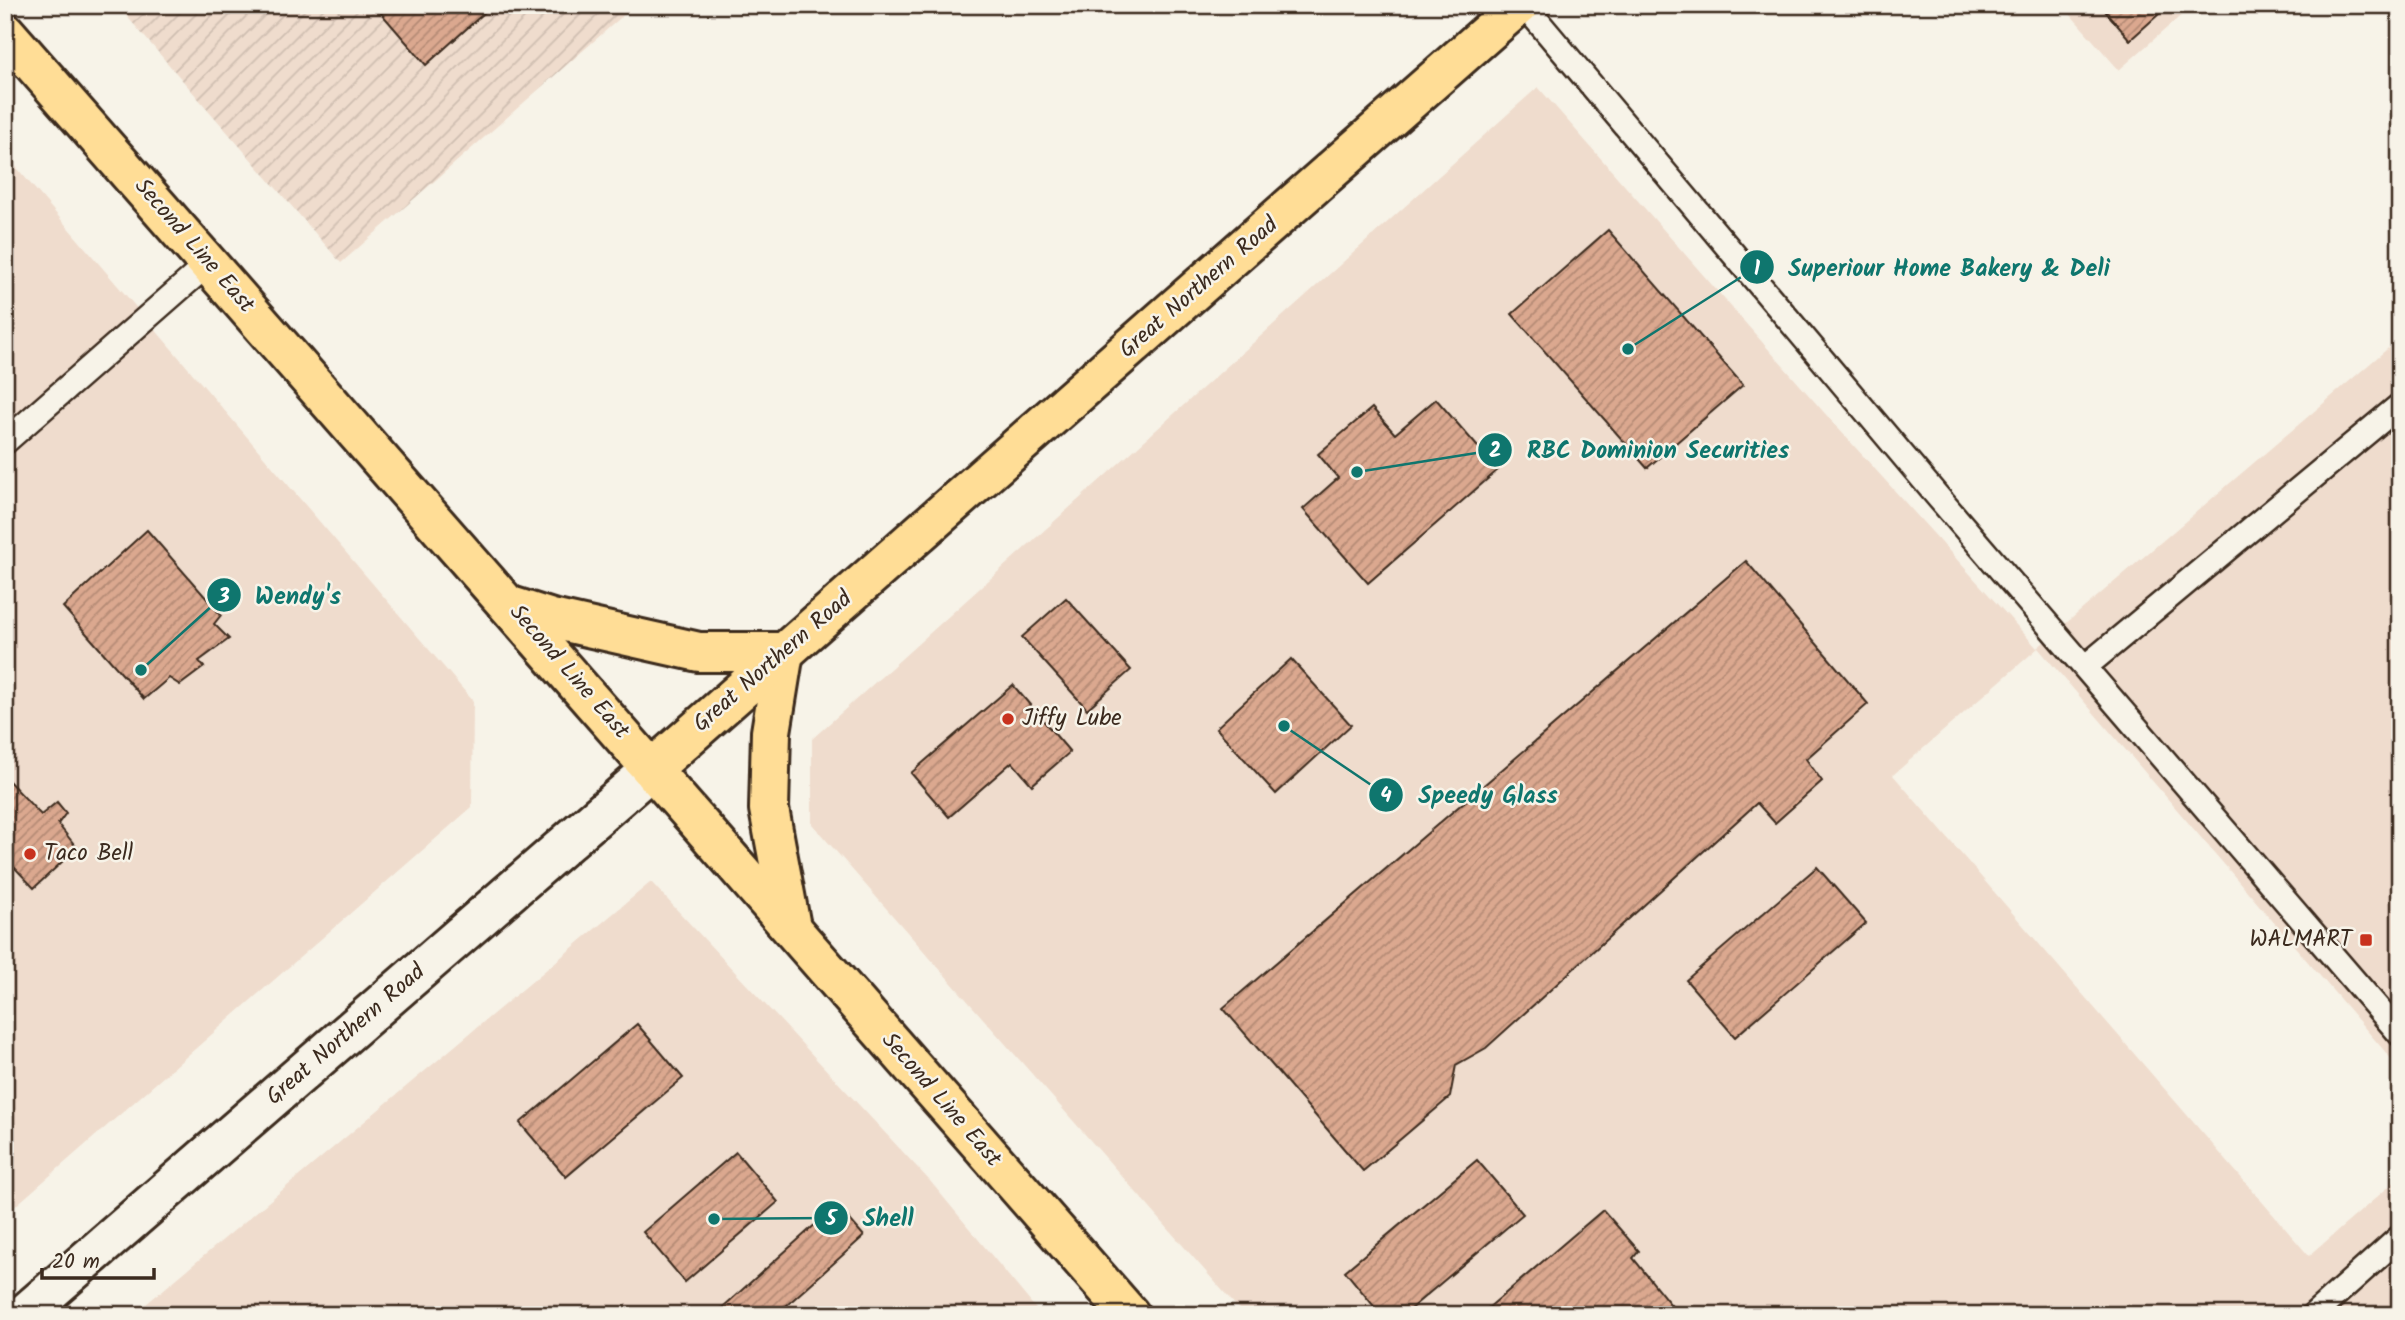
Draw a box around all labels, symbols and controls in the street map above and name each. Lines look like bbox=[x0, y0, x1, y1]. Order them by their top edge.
street label: Second Line East bbox=[125, 170, 264, 322]
street label: Great Northern Road bbox=[1111, 208, 1287, 368]
callout: Superiour Home Bakery & Deli bbox=[1740, 245, 2124, 290]
text: Superiour Home Bakery & Deli bbox=[1788, 250, 2111, 289]
text: 1 bbox=[1754, 253, 1761, 286]
callout: RBC Dominion Securities bbox=[1477, 427, 1803, 472]
text: RBC Dominion Securities bbox=[1527, 432, 1789, 471]
text: 2 bbox=[1489, 435, 1501, 468]
callout: Wendy's bbox=[207, 573, 355, 618]
text: Wendy's bbox=[255, 578, 341, 617]
text: 3 bbox=[217, 581, 230, 614]
street label: Great Northern Road bbox=[685, 582, 861, 742]
street label: Second Line East bbox=[500, 596, 639, 748]
place label: Jiffy Lube bbox=[1022, 701, 1122, 737]
marker: Jiffy Lube bbox=[1000, 711, 1016, 727]
callout: Speedy Glass bbox=[1369, 772, 1572, 817]
text: Speedy Glass bbox=[1418, 777, 1558, 816]
text: 4 bbox=[1380, 780, 1392, 813]
place label: Taco Bell bbox=[44, 836, 134, 872]
marker: Taco Bell bbox=[22, 846, 38, 862]
place label: WALMART bbox=[2250, 922, 2354, 958]
marker: WALMART bbox=[2358, 932, 2374, 948]
street label: Great Northern Road bbox=[258, 955, 434, 1115]
street label: Second Line East bbox=[872, 1024, 1011, 1176]
callout: Shell bbox=[813, 1195, 927, 1240]
text: Shell bbox=[862, 1200, 914, 1239]
text: 5 bbox=[825, 1203, 839, 1236]
scale bar bbox=[42, 1236, 154, 1280]
text: 20 m bbox=[52, 1246, 100, 1279]

